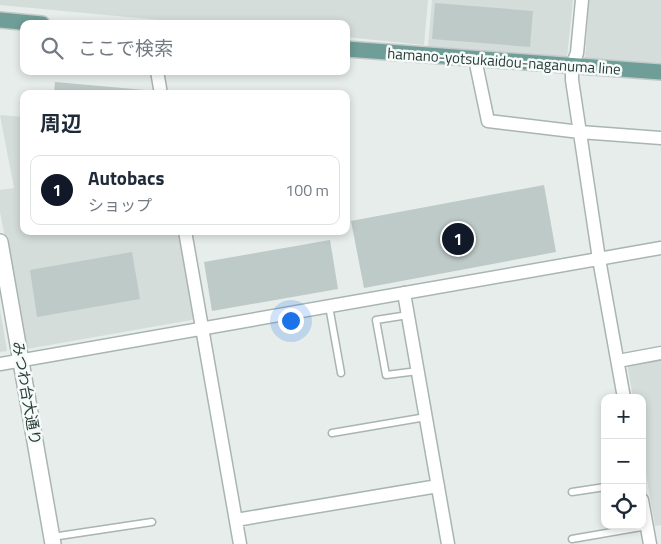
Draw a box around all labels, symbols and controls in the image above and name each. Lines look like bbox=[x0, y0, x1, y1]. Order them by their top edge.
search box bbox=[20, 20, 350, 75]
text: ここで検索 bbox=[78, 33, 173, 62]
icon: search bbox=[38, 34, 66, 62]
street label: hamano-yotsukaidou-naganuma line bbox=[386, 41, 622, 81]
text: 周辺 bbox=[40, 107, 82, 139]
text: Autobacs bbox=[88, 163, 164, 192]
text: 1 bbox=[53, 178, 61, 202]
text: 100 m bbox=[285, 178, 329, 202]
text: ショップ bbox=[88, 193, 152, 217]
pin: 1 bbox=[442, 220, 474, 258]
your location bbox=[278, 308, 304, 334]
street label: みつわ台大通り bbox=[7, 339, 47, 447]
map controls bbox=[601, 394, 646, 529]
button: + bbox=[601, 394, 646, 439]
button: − bbox=[601, 439, 646, 484]
button: locate bbox=[601, 484, 646, 529]

